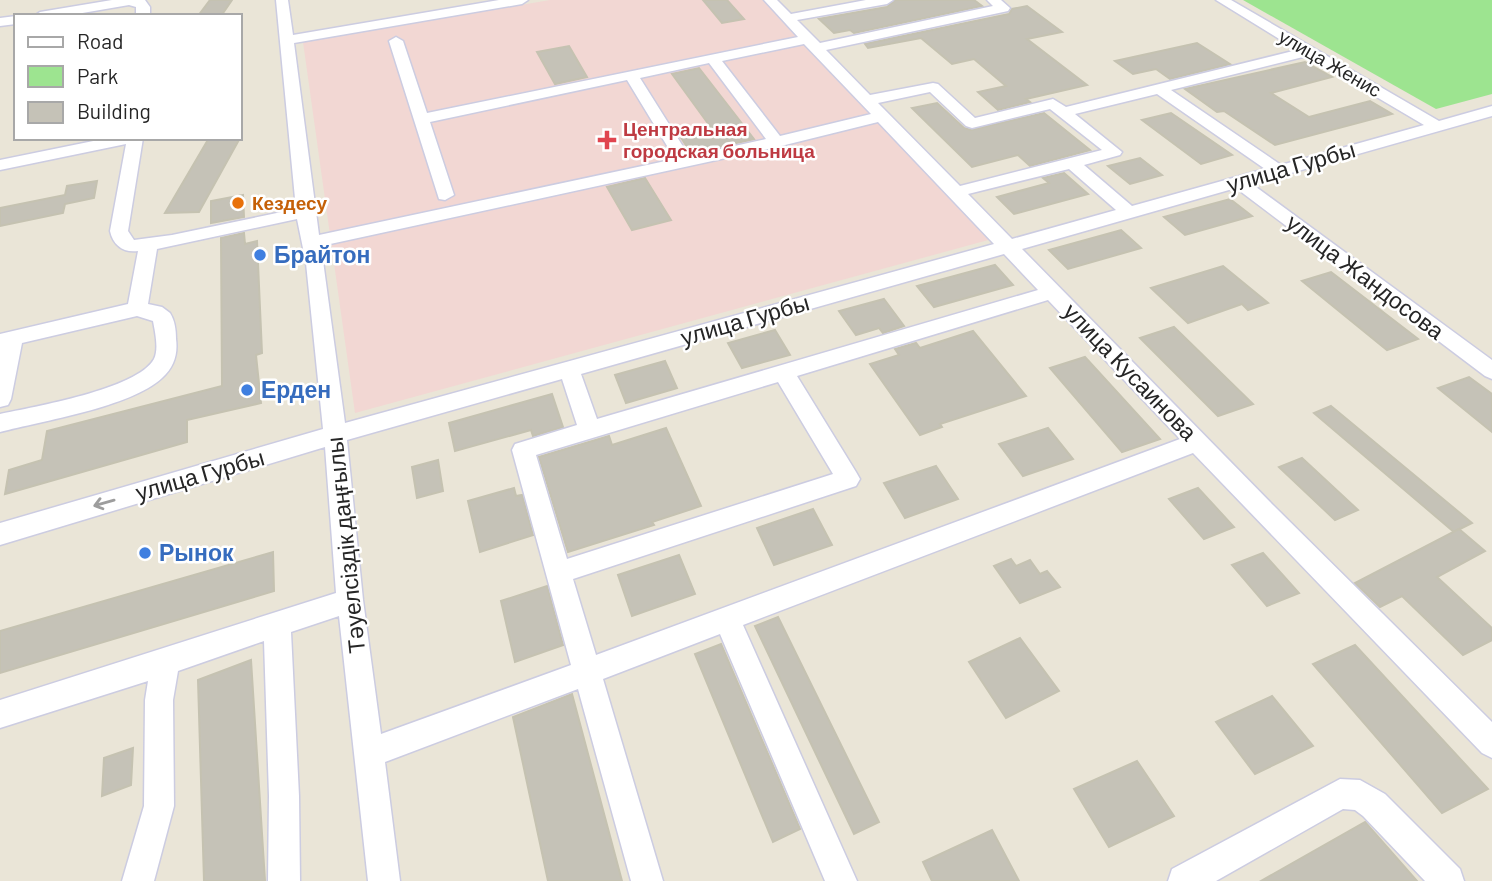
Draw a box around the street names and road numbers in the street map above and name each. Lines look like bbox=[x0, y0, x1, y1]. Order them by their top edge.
street label: улица Женис bbox=[1275, 24, 1386, 101]
street label: улица Гурбы bbox=[1223, 134, 1358, 198]
street label: улица Жандосова bbox=[1281, 208, 1450, 345]
street label: улица Гурбы bbox=[677, 287, 812, 351]
street label: улица Кусаинова bbox=[1058, 297, 1203, 446]
street label: Тәуелсіздік даңғылы bbox=[320, 436, 370, 655]
street label: улица Гурбы bbox=[132, 442, 267, 506]

